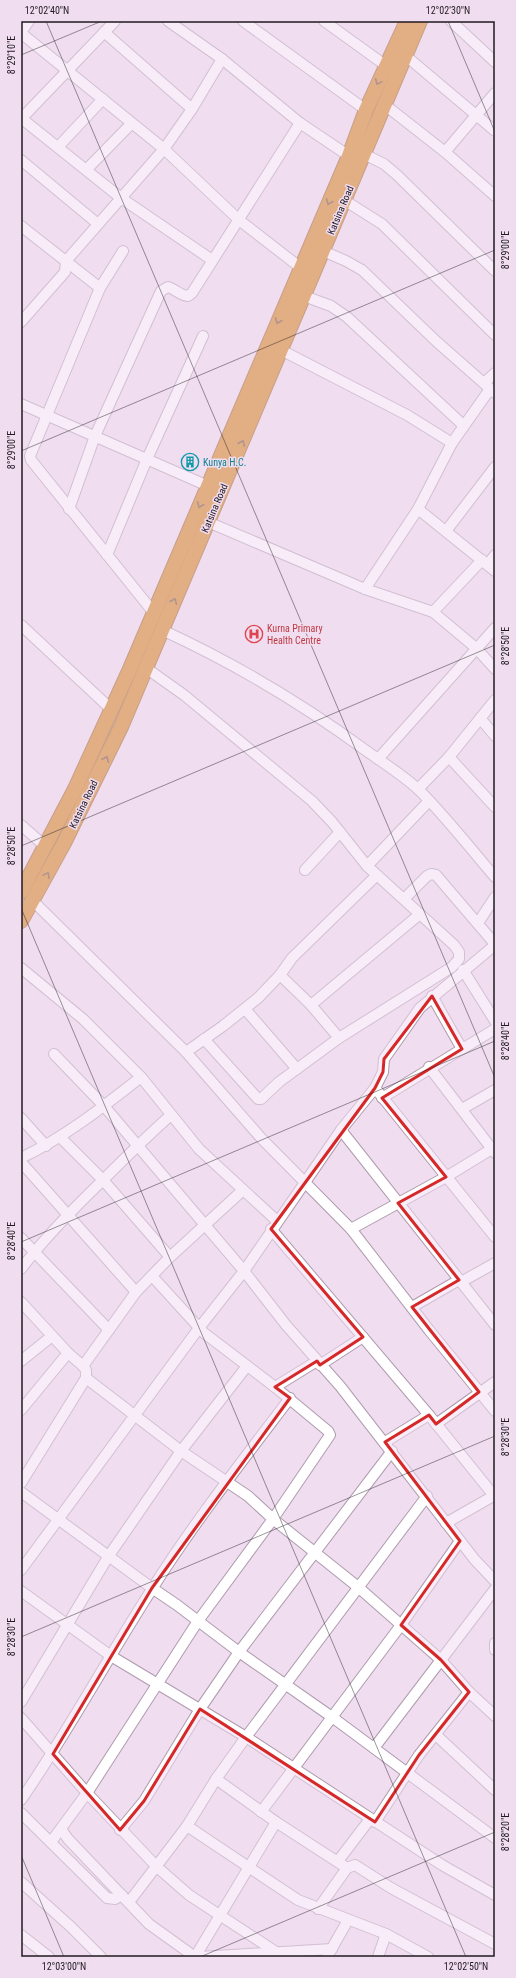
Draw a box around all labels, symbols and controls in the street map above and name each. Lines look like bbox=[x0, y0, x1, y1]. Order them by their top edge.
text: 12°02'40"N bbox=[25, 5, 69, 16]
text: 12°02'30"N bbox=[426, 5, 470, 16]
text: 8°29'10"E bbox=[6, 36, 17, 74]
one-way arrow bbox=[375, 77, 383, 85]
street label: Katsina Road bbox=[325, 184, 356, 236]
one-way arrow bbox=[326, 197, 334, 205]
text: 8°29'00"E bbox=[500, 231, 511, 269]
one-way arrow bbox=[275, 317, 283, 325]
text: 8°29'00"E bbox=[6, 431, 17, 469]
one-way arrow bbox=[237, 440, 245, 447]
building icon: Kunya H.C. bbox=[180, 452, 200, 472]
place label: Kunya H.C. bbox=[203, 457, 246, 468]
street label: Katsina Road bbox=[199, 482, 230, 534]
one-way arrow bbox=[196, 502, 204, 509]
one-way arrow bbox=[169, 598, 177, 606]
place label: Kurna Primary Health Centre bbox=[267, 623, 323, 646]
hospital icon: Kurna Primary Health Centre bbox=[244, 624, 264, 644]
text: 8°28'50"E bbox=[500, 627, 511, 665]
one-way arrow bbox=[101, 756, 109, 763]
street label: Katsina Road bbox=[67, 778, 100, 830]
text: 8°28'50"E bbox=[6, 827, 17, 865]
one-way arrow bbox=[42, 872, 50, 879]
text: 8°28'40"E bbox=[500, 1022, 511, 1060]
text: 8°28'40"E bbox=[6, 1222, 17, 1260]
text: 8°28'30"E bbox=[500, 1418, 511, 1456]
text: 8°28'30"E bbox=[6, 1618, 17, 1656]
text: 8°28'20"E bbox=[500, 1813, 511, 1851]
text: 12°03'00"N bbox=[42, 1961, 86, 1972]
text: 12°02'50"N bbox=[444, 1961, 488, 1972]

